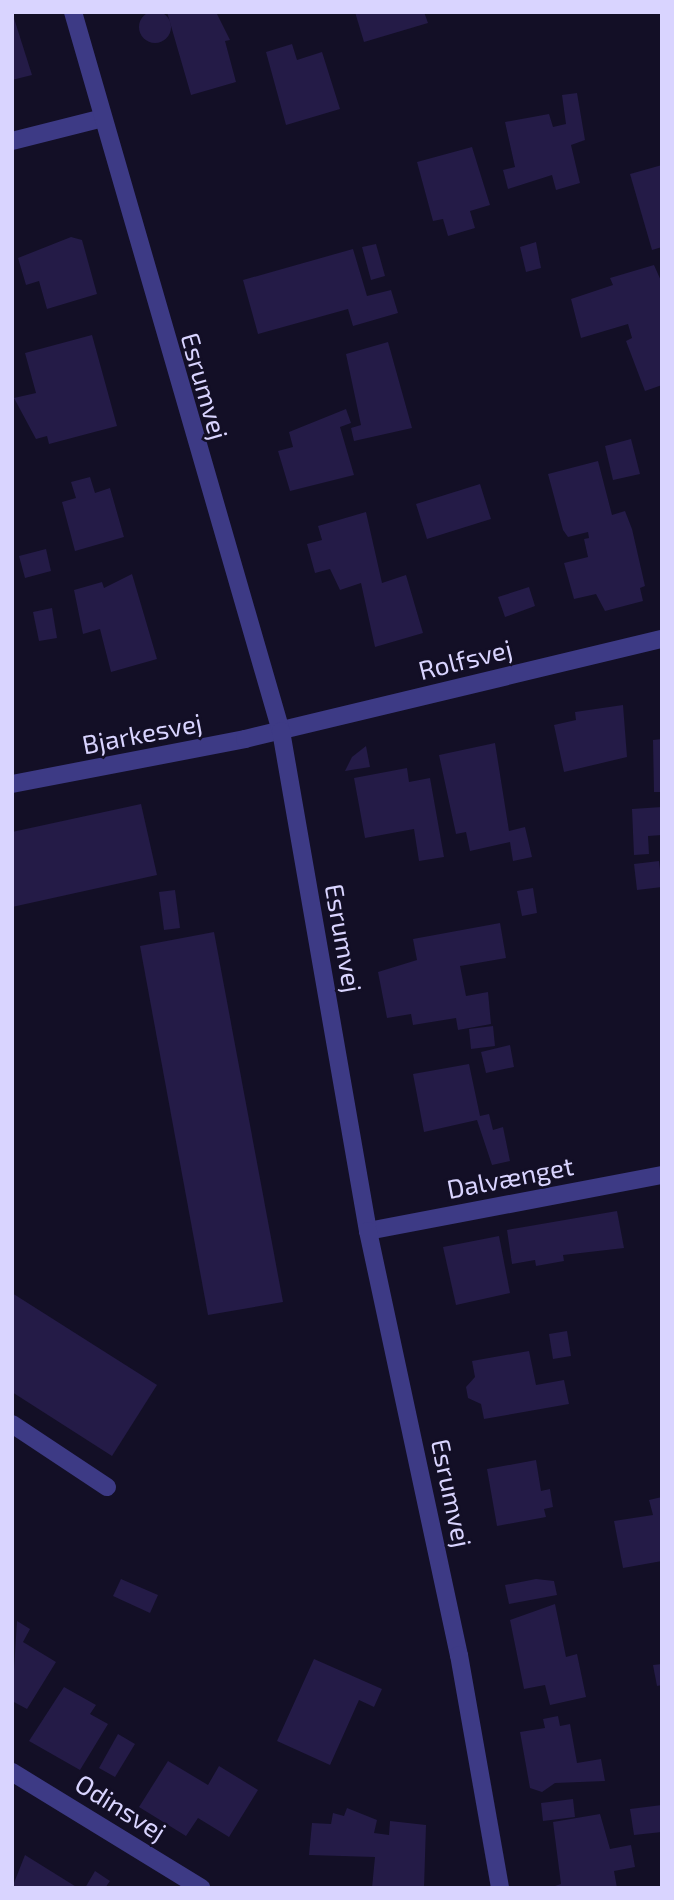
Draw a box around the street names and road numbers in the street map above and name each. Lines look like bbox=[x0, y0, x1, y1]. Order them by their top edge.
street label: Esrumvej bbox=[175, 329, 235, 443]
street label: Rolfsvej bbox=[415, 632, 515, 686]
street label: Bjarkesvej bbox=[79, 706, 205, 760]
street label: Esrumvej bbox=[319, 881, 369, 995]
street label: Dalvænget bbox=[444, 1149, 576, 1205]
street label: Esrumvej bbox=[425, 1436, 479, 1550]
street label: Odinsvej bbox=[70, 1767, 172, 1847]

